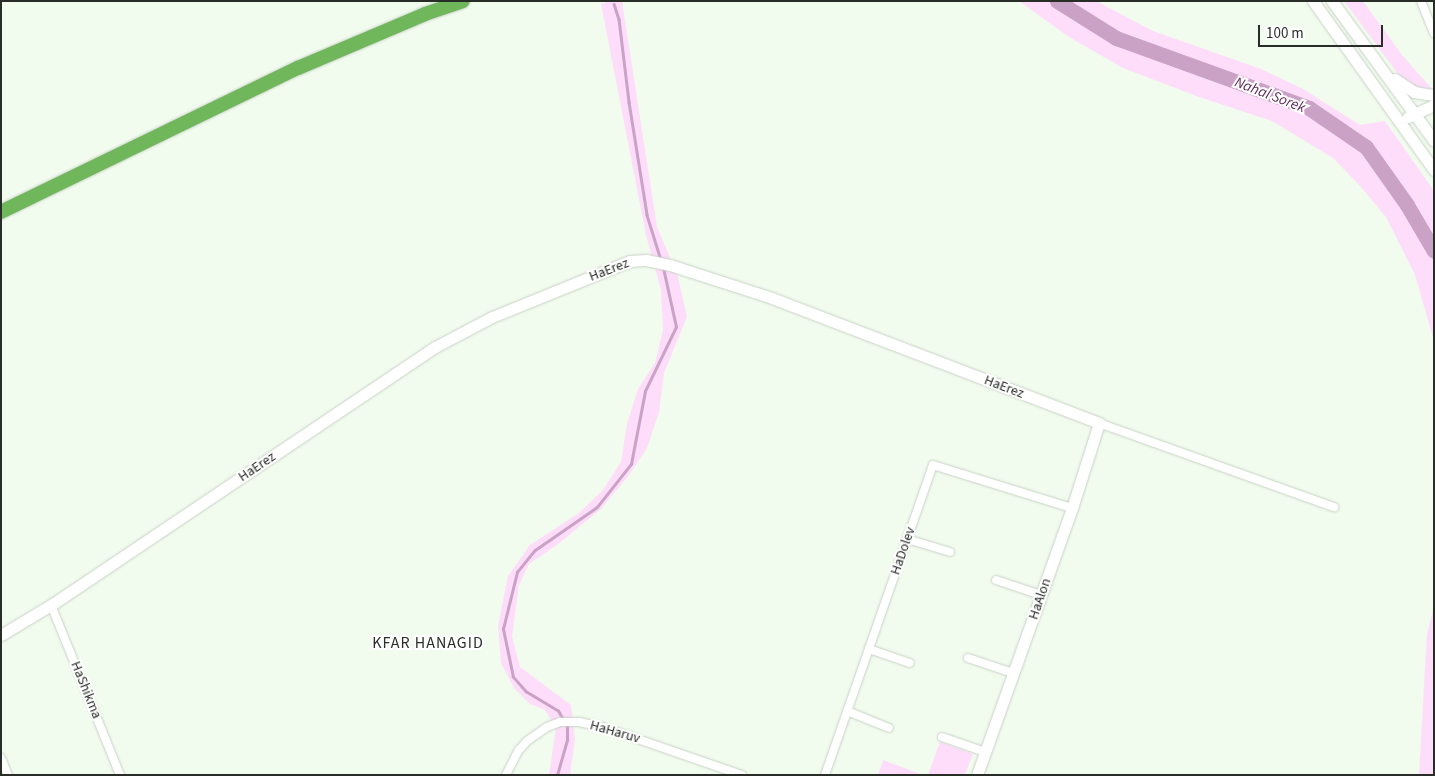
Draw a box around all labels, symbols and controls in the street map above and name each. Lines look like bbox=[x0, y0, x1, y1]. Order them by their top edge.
scale bar bbox=[1260, 15, 1385, 47]
text: 100 m bbox=[1266, 23, 1304, 44]
water label: Nahal Sorek bbox=[1232, 73, 1308, 117]
street label: HaErez bbox=[587, 255, 631, 285]
street label: HaErez bbox=[982, 372, 1026, 402]
street label: HaErez bbox=[235, 449, 279, 485]
street label: HaDolev bbox=[887, 525, 919, 577]
street label: HaAlon bbox=[1025, 576, 1055, 622]
district label: KFAR HANAGID bbox=[371, 633, 485, 653]
street label: HaShikma bbox=[67, 659, 105, 721]
street label: HaHaruv bbox=[588, 717, 642, 747]

